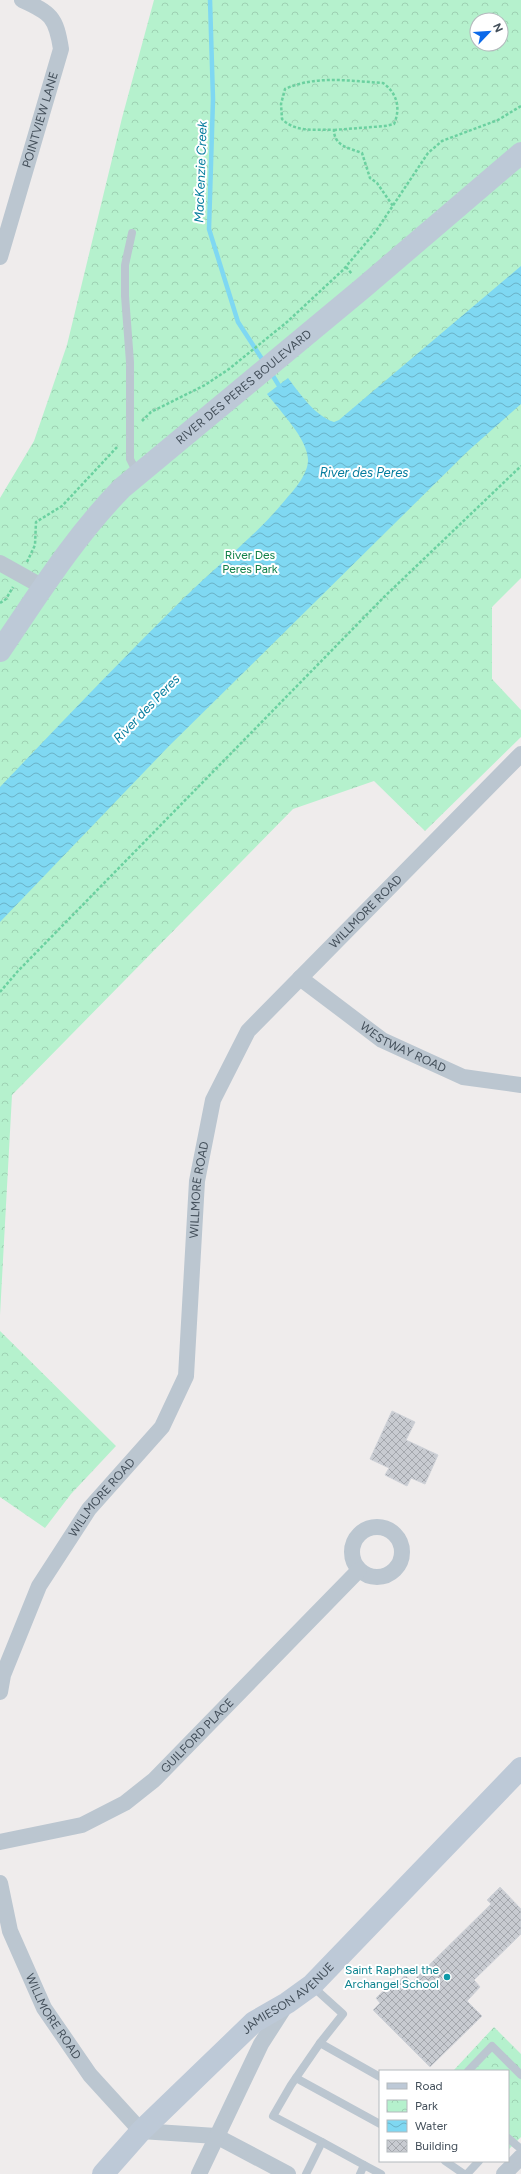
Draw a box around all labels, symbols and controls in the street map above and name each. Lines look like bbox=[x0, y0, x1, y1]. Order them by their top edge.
north arrow bbox=[469, 12, 509, 52]
text: N bbox=[490, 21, 505, 35]
street label: POINTVIEW LANE bbox=[20, 70, 61, 169]
water label: MacKenzie Creek bbox=[191, 120, 210, 223]
street label: RIVER DES PERES BOULEVARD bbox=[173, 327, 314, 447]
water label: River des Peres bbox=[320, 465, 408, 480]
park label: River Des Peres Park bbox=[222, 548, 278, 576]
water label: River des Peres bbox=[110, 671, 183, 745]
street label: WILLMORE ROAD bbox=[326, 872, 405, 951]
street label: WESTWAY ROAD bbox=[358, 1019, 448, 1075]
street label: WILLMORE ROAD bbox=[187, 1140, 212, 1239]
street label: WILLMORE ROAD bbox=[66, 1455, 138, 1540]
street label: GUILFORD PLACE bbox=[158, 1696, 237, 1776]
street label: JAMIESON AVENUE bbox=[239, 1960, 337, 2037]
place label: Saint Raphael the Archangel School bbox=[344, 1963, 439, 1991]
street label: WILLMORE ROAD bbox=[23, 1971, 84, 2062]
marker: Saint Raphael the Archangel School bbox=[442, 1972, 452, 1982]
legend bbox=[379, 2070, 509, 2162]
text: Road bbox=[415, 2079, 443, 2093]
text: Park bbox=[415, 2099, 438, 2113]
text: Water bbox=[415, 2119, 447, 2133]
text: Building bbox=[415, 2139, 458, 2153]

